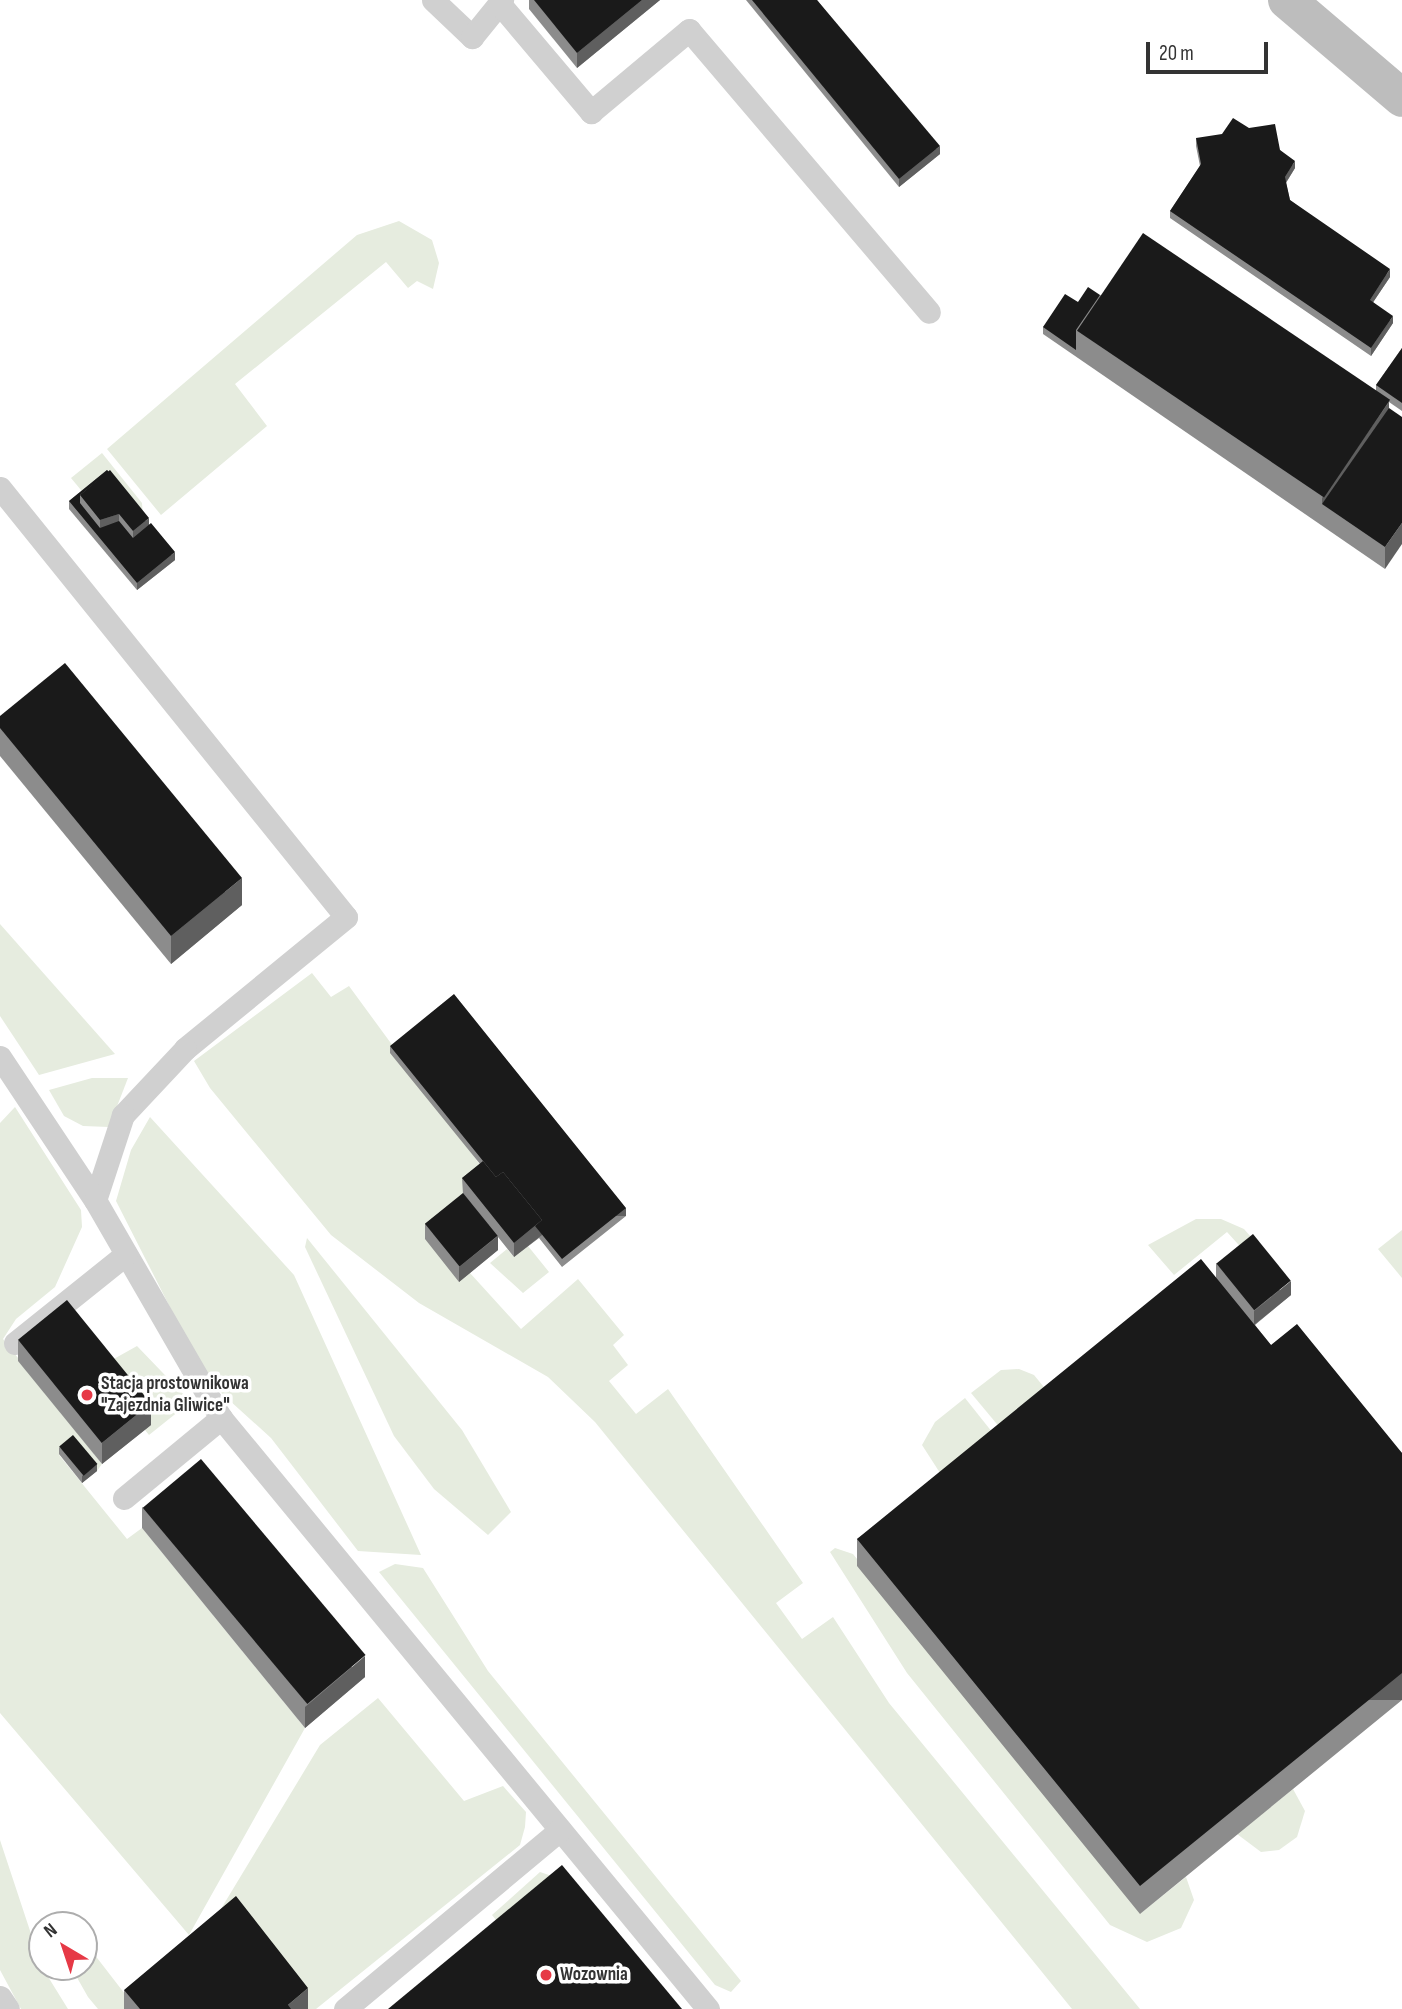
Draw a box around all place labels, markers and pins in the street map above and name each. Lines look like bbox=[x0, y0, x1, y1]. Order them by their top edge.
place label: Stacja prostownikowa "Zajezdnia Gliwice" bbox=[101, 1373, 249, 1417]
marker: Stacja prostownikowa "Zajezdnia Gliwice" bbox=[79, 1387, 95, 1403]
place label: Wozownia bbox=[560, 1964, 628, 1986]
marker: Wozownia bbox=[538, 1967, 554, 1983]

